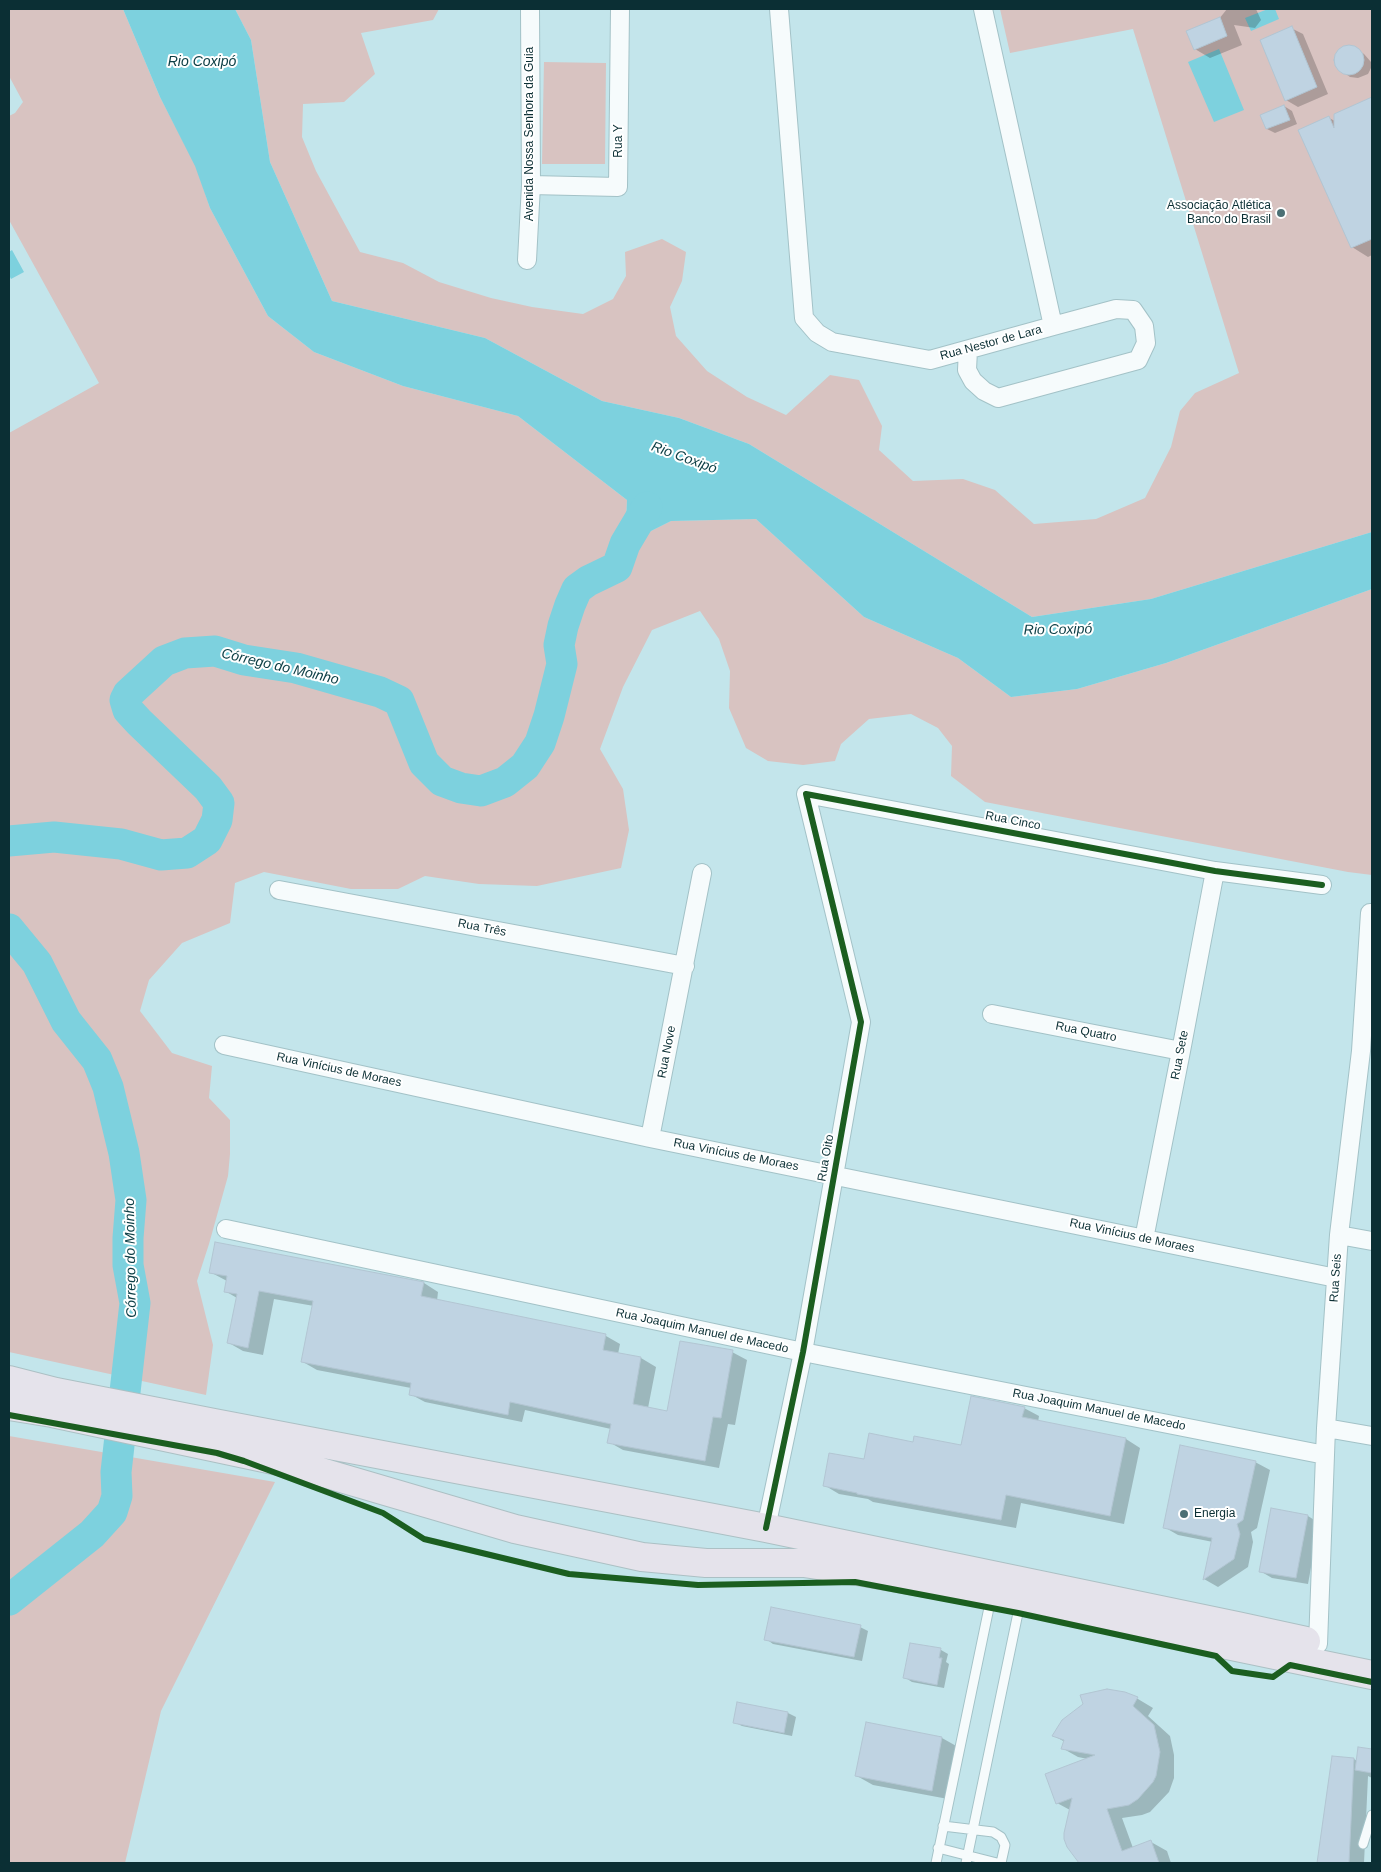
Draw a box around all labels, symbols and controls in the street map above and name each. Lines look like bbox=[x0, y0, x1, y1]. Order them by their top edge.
street label: Avenida Nossa Senhora da Guia bbox=[523, 47, 537, 221]
water label: Rio Coxipó bbox=[168, 54, 236, 70]
street label: Rua Y bbox=[612, 124, 626, 158]
place label: Associação Atlética Banco do Brasil bbox=[1167, 199, 1271, 227]
marker: Associação Atlética Banco do Brasil bbox=[1275, 207, 1287, 219]
street label: Rua Nestor de Lara bbox=[939, 322, 1043, 364]
water label: Rio Coxipó bbox=[649, 438, 719, 478]
water label: Rio Coxipó bbox=[1024, 621, 1092, 639]
water label: Córrego do Moinho bbox=[220, 645, 340, 689]
street label: Rua Cinco bbox=[984, 809, 1042, 833]
street label: Rua Três bbox=[457, 916, 507, 940]
street label: Rua Quatro bbox=[1054, 1019, 1118, 1045]
street label: Rua Nove bbox=[655, 1024, 679, 1080]
street label: Rua Sete bbox=[1168, 1029, 1192, 1081]
street label: Rua Vinícius de Moraes bbox=[275, 1050, 403, 1090]
street label: Rua Oito bbox=[815, 1133, 837, 1183]
street label: Rua Vinícius de Moraes bbox=[672, 1136, 800, 1174]
water label: Córrego do Moinho bbox=[122, 1198, 140, 1318]
street label: Rua Vinícius de Moraes bbox=[1068, 1216, 1196, 1256]
street label: Rua Seis bbox=[1327, 1253, 1345, 1303]
street label: Rua Joaquim Manuel de Macedo bbox=[614, 1306, 790, 1356]
street label: Rua Joaquim Manuel de Macedo bbox=[1011, 1386, 1187, 1434]
place label: Energia bbox=[1194, 1507, 1235, 1521]
marker: Energia bbox=[1178, 1508, 1190, 1520]

